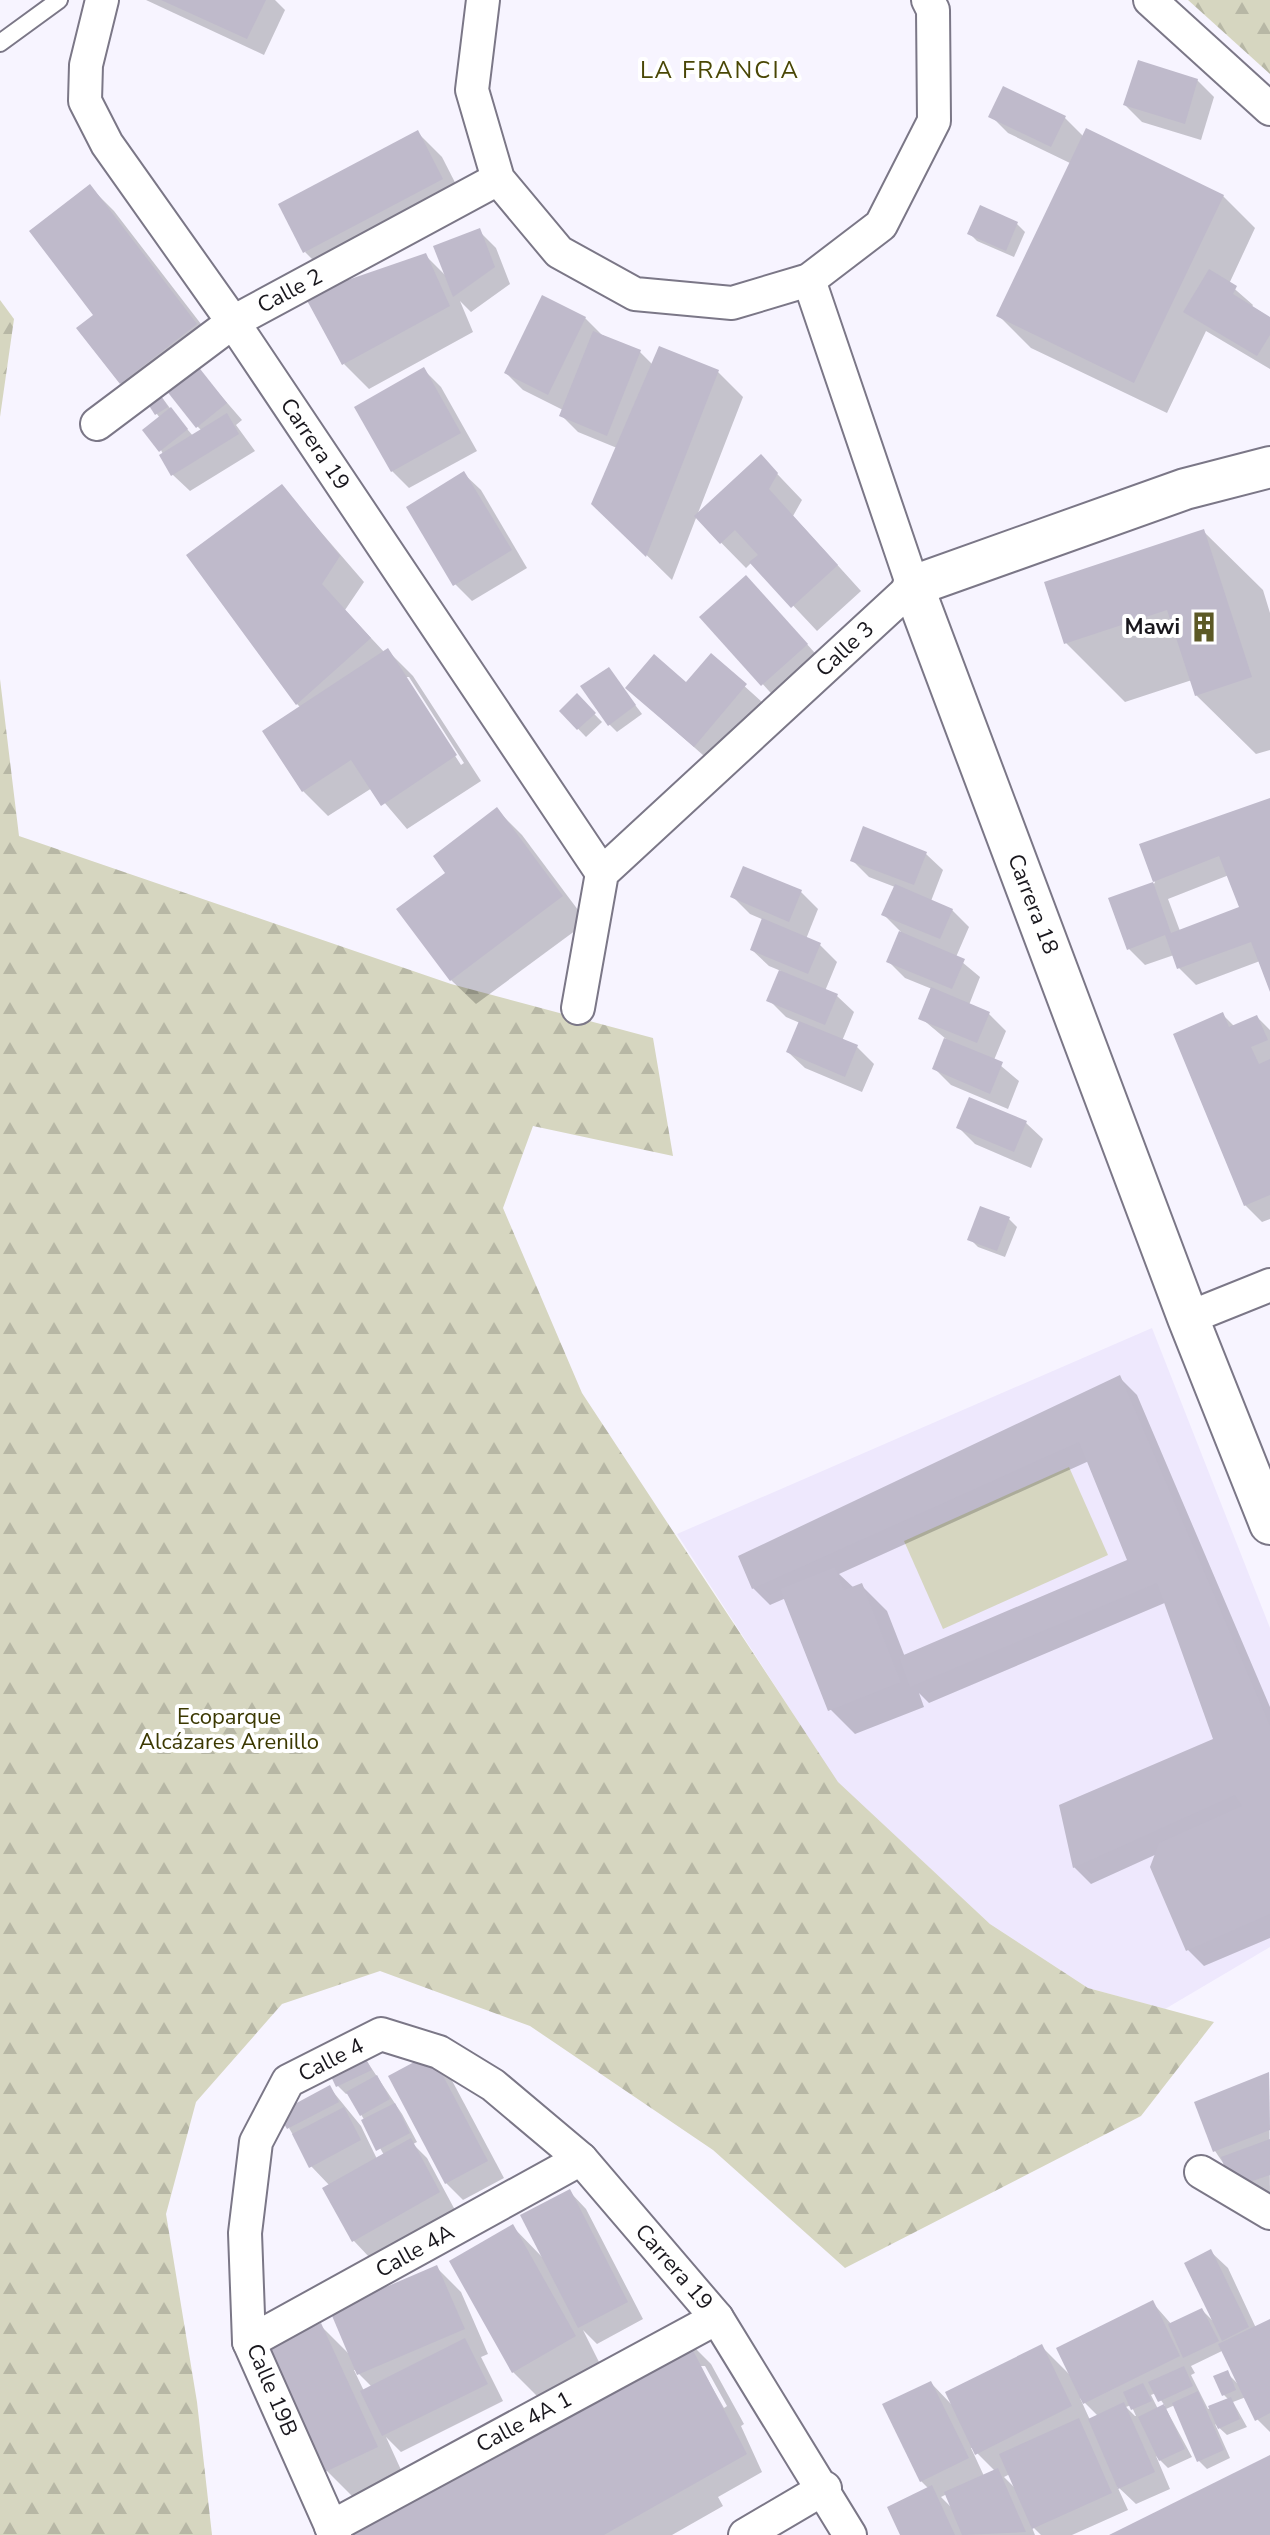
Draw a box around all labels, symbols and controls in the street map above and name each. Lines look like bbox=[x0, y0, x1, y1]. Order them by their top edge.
district label: LA FRANCIA bbox=[640, 54, 800, 86]
street label: Calle 2 bbox=[252, 261, 328, 321]
street label: Carrera 19 bbox=[273, 392, 357, 496]
building icon: Mawi bbox=[1187, 610, 1221, 644]
place label: Mawi bbox=[1125, 612, 1180, 642]
street label: Calle 3 bbox=[809, 614, 881, 684]
street label: Carrera 18 bbox=[1000, 850, 1066, 958]
park label: Ecoparque Alcázares Arenillo bbox=[139, 1702, 319, 1757]
street label: Calle 4 bbox=[293, 2031, 369, 2089]
street label: Calle 4A bbox=[370, 2217, 460, 2285]
street label: Carrera 19 bbox=[628, 2218, 720, 2316]
street label: Calle 19B bbox=[239, 2339, 305, 2441]
street label: Calle 4A 1 bbox=[471, 2384, 577, 2460]

